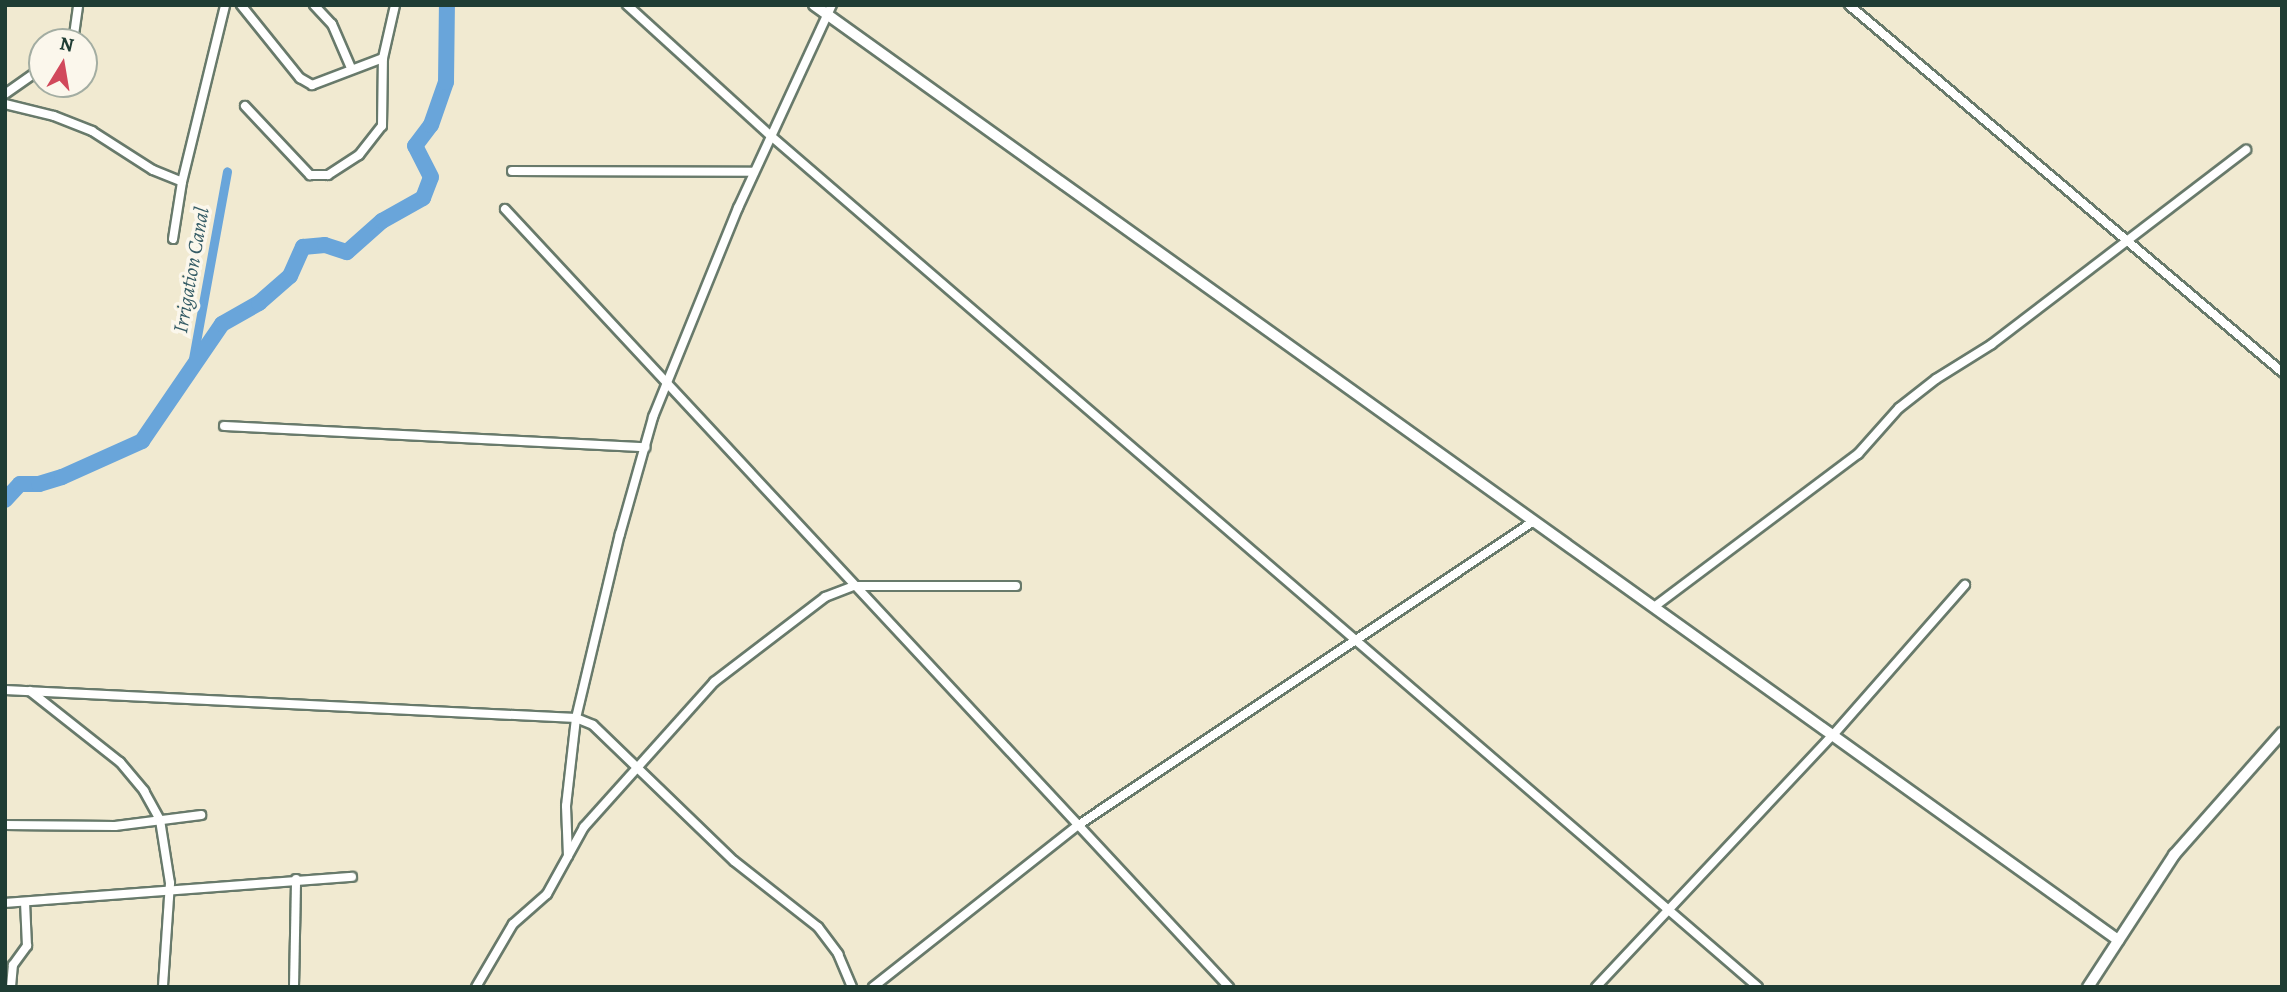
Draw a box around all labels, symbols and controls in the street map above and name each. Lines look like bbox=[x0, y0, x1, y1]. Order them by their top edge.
north arrow bbox=[28, 28, 98, 98]
text: N bbox=[57, 30, 76, 58]
water label: Irrigation Canal bbox=[168, 205, 214, 335]

